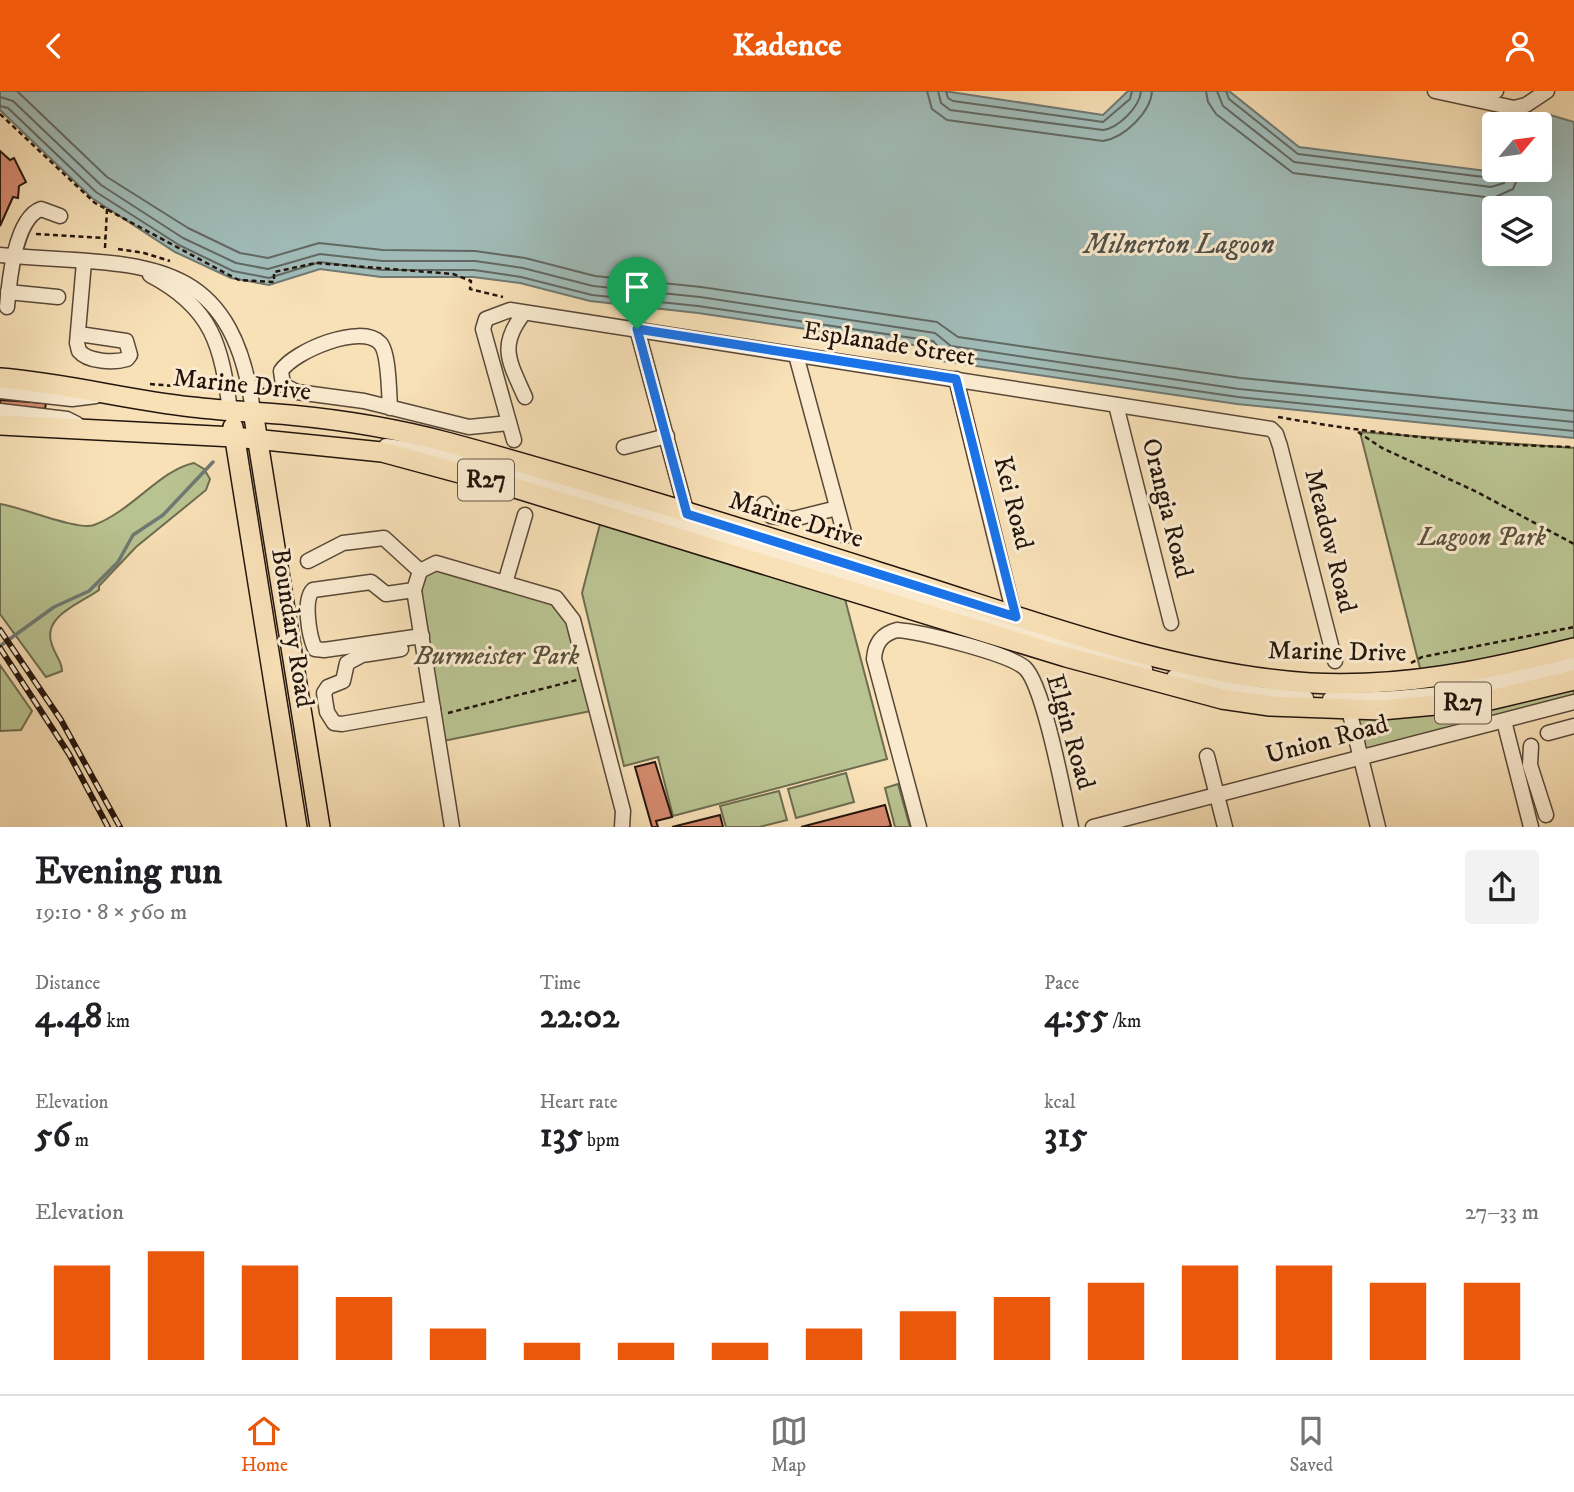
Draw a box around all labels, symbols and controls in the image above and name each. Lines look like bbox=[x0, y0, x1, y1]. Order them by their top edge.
text: Kadence bbox=[733, 26, 841, 66]
icon: back bbox=[35, 27, 73, 65]
icon: person bbox=[1501, 27, 1539, 65]
north arrow bbox=[1482, 112, 1552, 182]
map controls bbox=[1482, 112, 1552, 266]
button: layers bbox=[1482, 196, 1552, 266]
water label: Milnerton Lagoon bbox=[1082, 227, 1274, 262]
pin bbox=[607, 257, 667, 329]
icon: arrive bbox=[618, 268, 656, 306]
street label: Esplanade Street bbox=[800, 314, 978, 374]
street label: Marine Drive bbox=[171, 361, 313, 409]
street label: Orangia Road bbox=[1134, 435, 1200, 581]
street label: Kei Road bbox=[986, 453, 1040, 553]
road number: R27 bbox=[458, 459, 514, 501]
street label: Meadow Road bbox=[1296, 466, 1364, 616]
street label: Marine Drive bbox=[725, 484, 867, 556]
park label: Lagoon Park bbox=[1416, 521, 1546, 554]
street label: Boundary Road bbox=[263, 546, 321, 710]
street label: Marine Drive bbox=[1267, 634, 1407, 670]
park label: Burmeister Park bbox=[414, 640, 580, 673]
street label: Elgin Road bbox=[1038, 670, 1102, 794]
road number: R27 bbox=[1435, 683, 1491, 723]
street label: Union Road bbox=[1262, 708, 1392, 772]
text: Evening run bbox=[35, 848, 222, 896]
button: share bbox=[1465, 850, 1539, 924]
text: 19:10 · 8 × 560 m bbox=[35, 898, 187, 927]
text: Distance bbox=[35, 972, 100, 995]
text: Time bbox=[540, 972, 581, 995]
text: Pace bbox=[1044, 972, 1079, 995]
text: 4.48 bbox=[35, 995, 102, 1039]
text: 22:02 bbox=[540, 995, 619, 1039]
text: 4:55 bbox=[1044, 995, 1108, 1039]
text: km bbox=[102, 1010, 130, 1033]
text: /km bbox=[1108, 1010, 1141, 1033]
text: Elevation bbox=[35, 1091, 109, 1114]
text: Heart rate bbox=[540, 1091, 618, 1114]
text: kcal bbox=[1044, 1091, 1076, 1114]
text: 56 bbox=[35, 1114, 71, 1158]
text: 135 bbox=[540, 1114, 583, 1158]
text: 315 bbox=[1044, 1114, 1087, 1158]
text: m bbox=[71, 1129, 89, 1152]
text: bpm bbox=[583, 1129, 620, 1152]
text: Elevation bbox=[35, 1198, 124, 1227]
text: 27–33 m bbox=[1465, 1198, 1539, 1227]
tab: Home bbox=[241, 1412, 288, 1477]
tab: Map bbox=[770, 1412, 808, 1477]
tab: Saved bbox=[1289, 1412, 1333, 1477]

